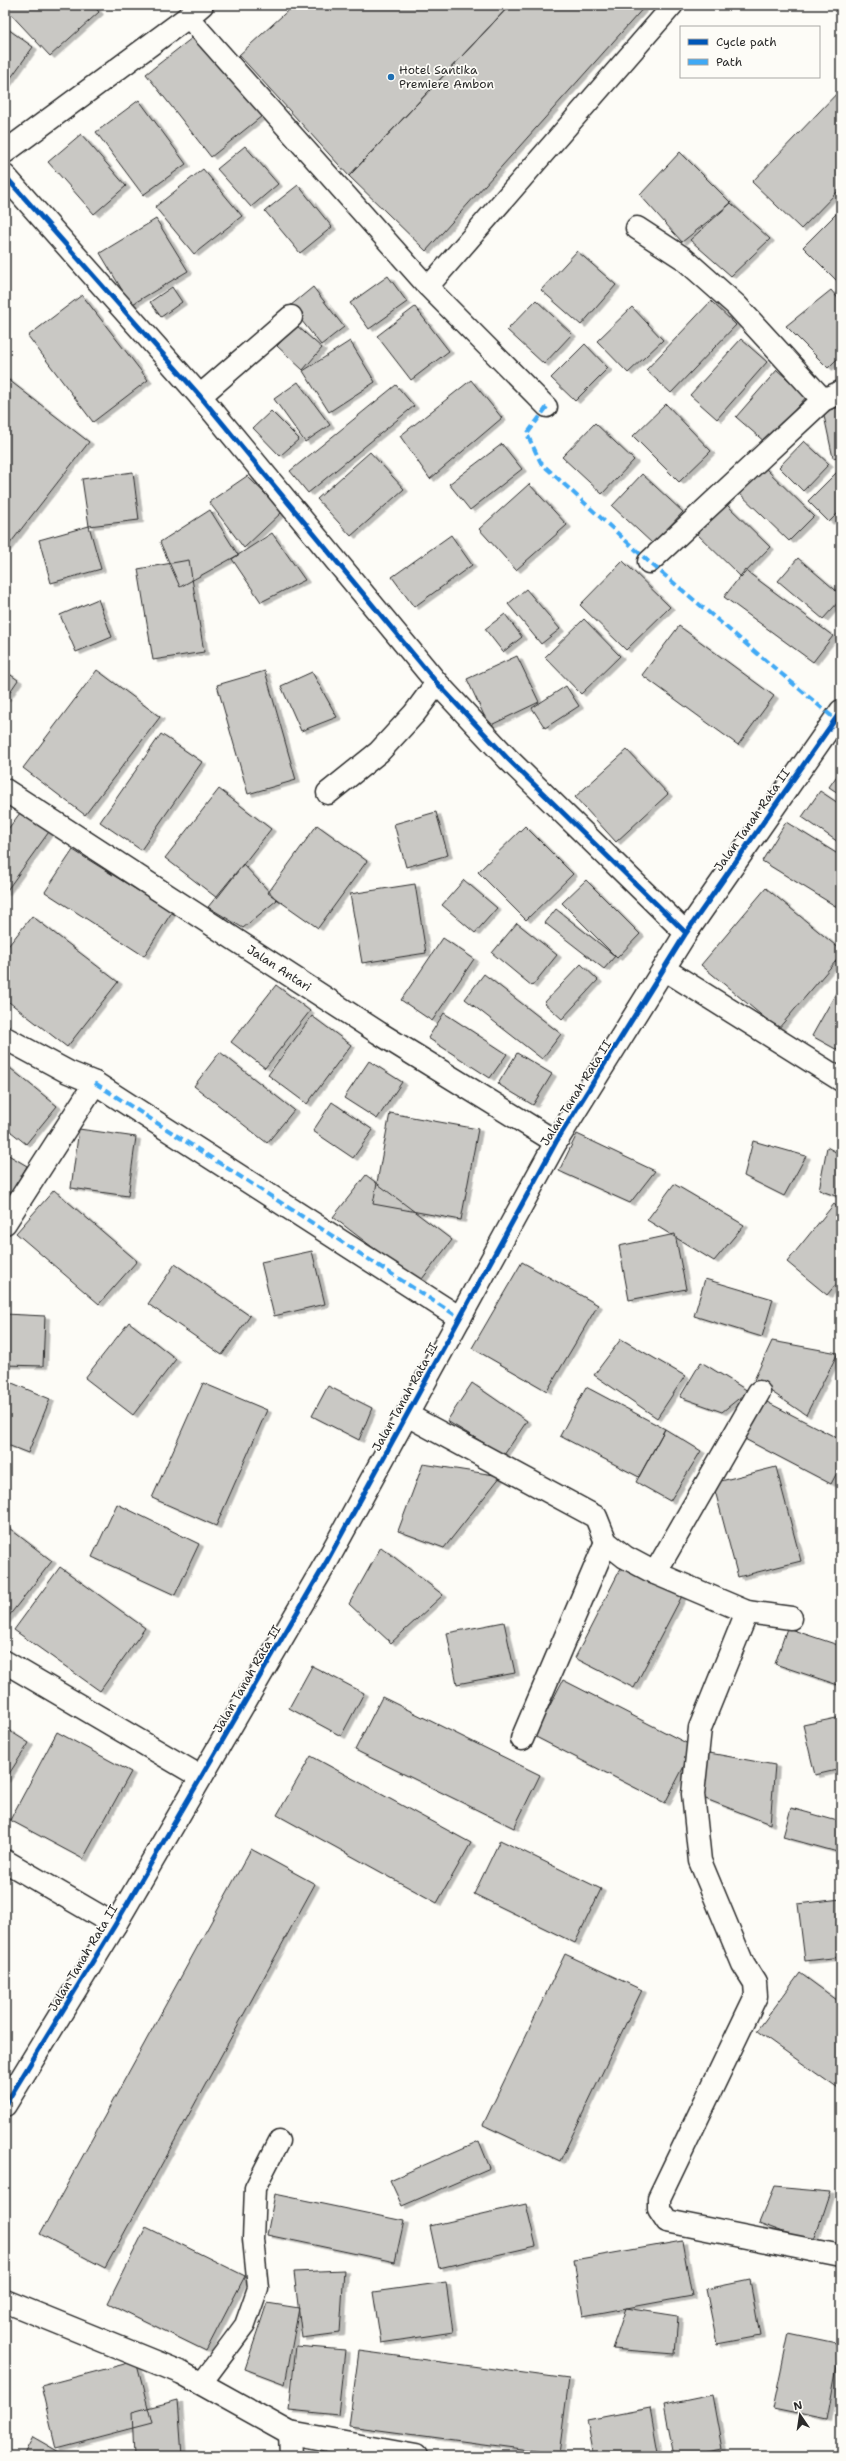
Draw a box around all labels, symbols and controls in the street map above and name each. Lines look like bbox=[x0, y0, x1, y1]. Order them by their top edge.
legend bbox=[680, 26, 820, 78]
text: Cycle path bbox=[716, 34, 777, 50]
text: Path bbox=[716, 54, 742, 70]
place label: Hotel Santika Premiere Ambon bbox=[399, 62, 494, 92]
marker: Hotel Santika Premiere Ambon bbox=[386, 72, 396, 82]
street label: Jalan Tanah Rata II bbox=[710, 765, 794, 875]
street label: Jalan Antari bbox=[244, 941, 315, 995]
street label: Jalan Tanah Rata II bbox=[537, 1037, 615, 1149]
street label: Jalan Tanah Rata II bbox=[368, 1339, 442, 1454]
street label: Jalan Tanah Rata II bbox=[210, 1622, 285, 1736]
street label: Jalan Tanah Rata II bbox=[45, 1901, 121, 2014]
north arrow bbox=[780, 2395, 820, 2435]
text: N bbox=[792, 2397, 804, 2414]

